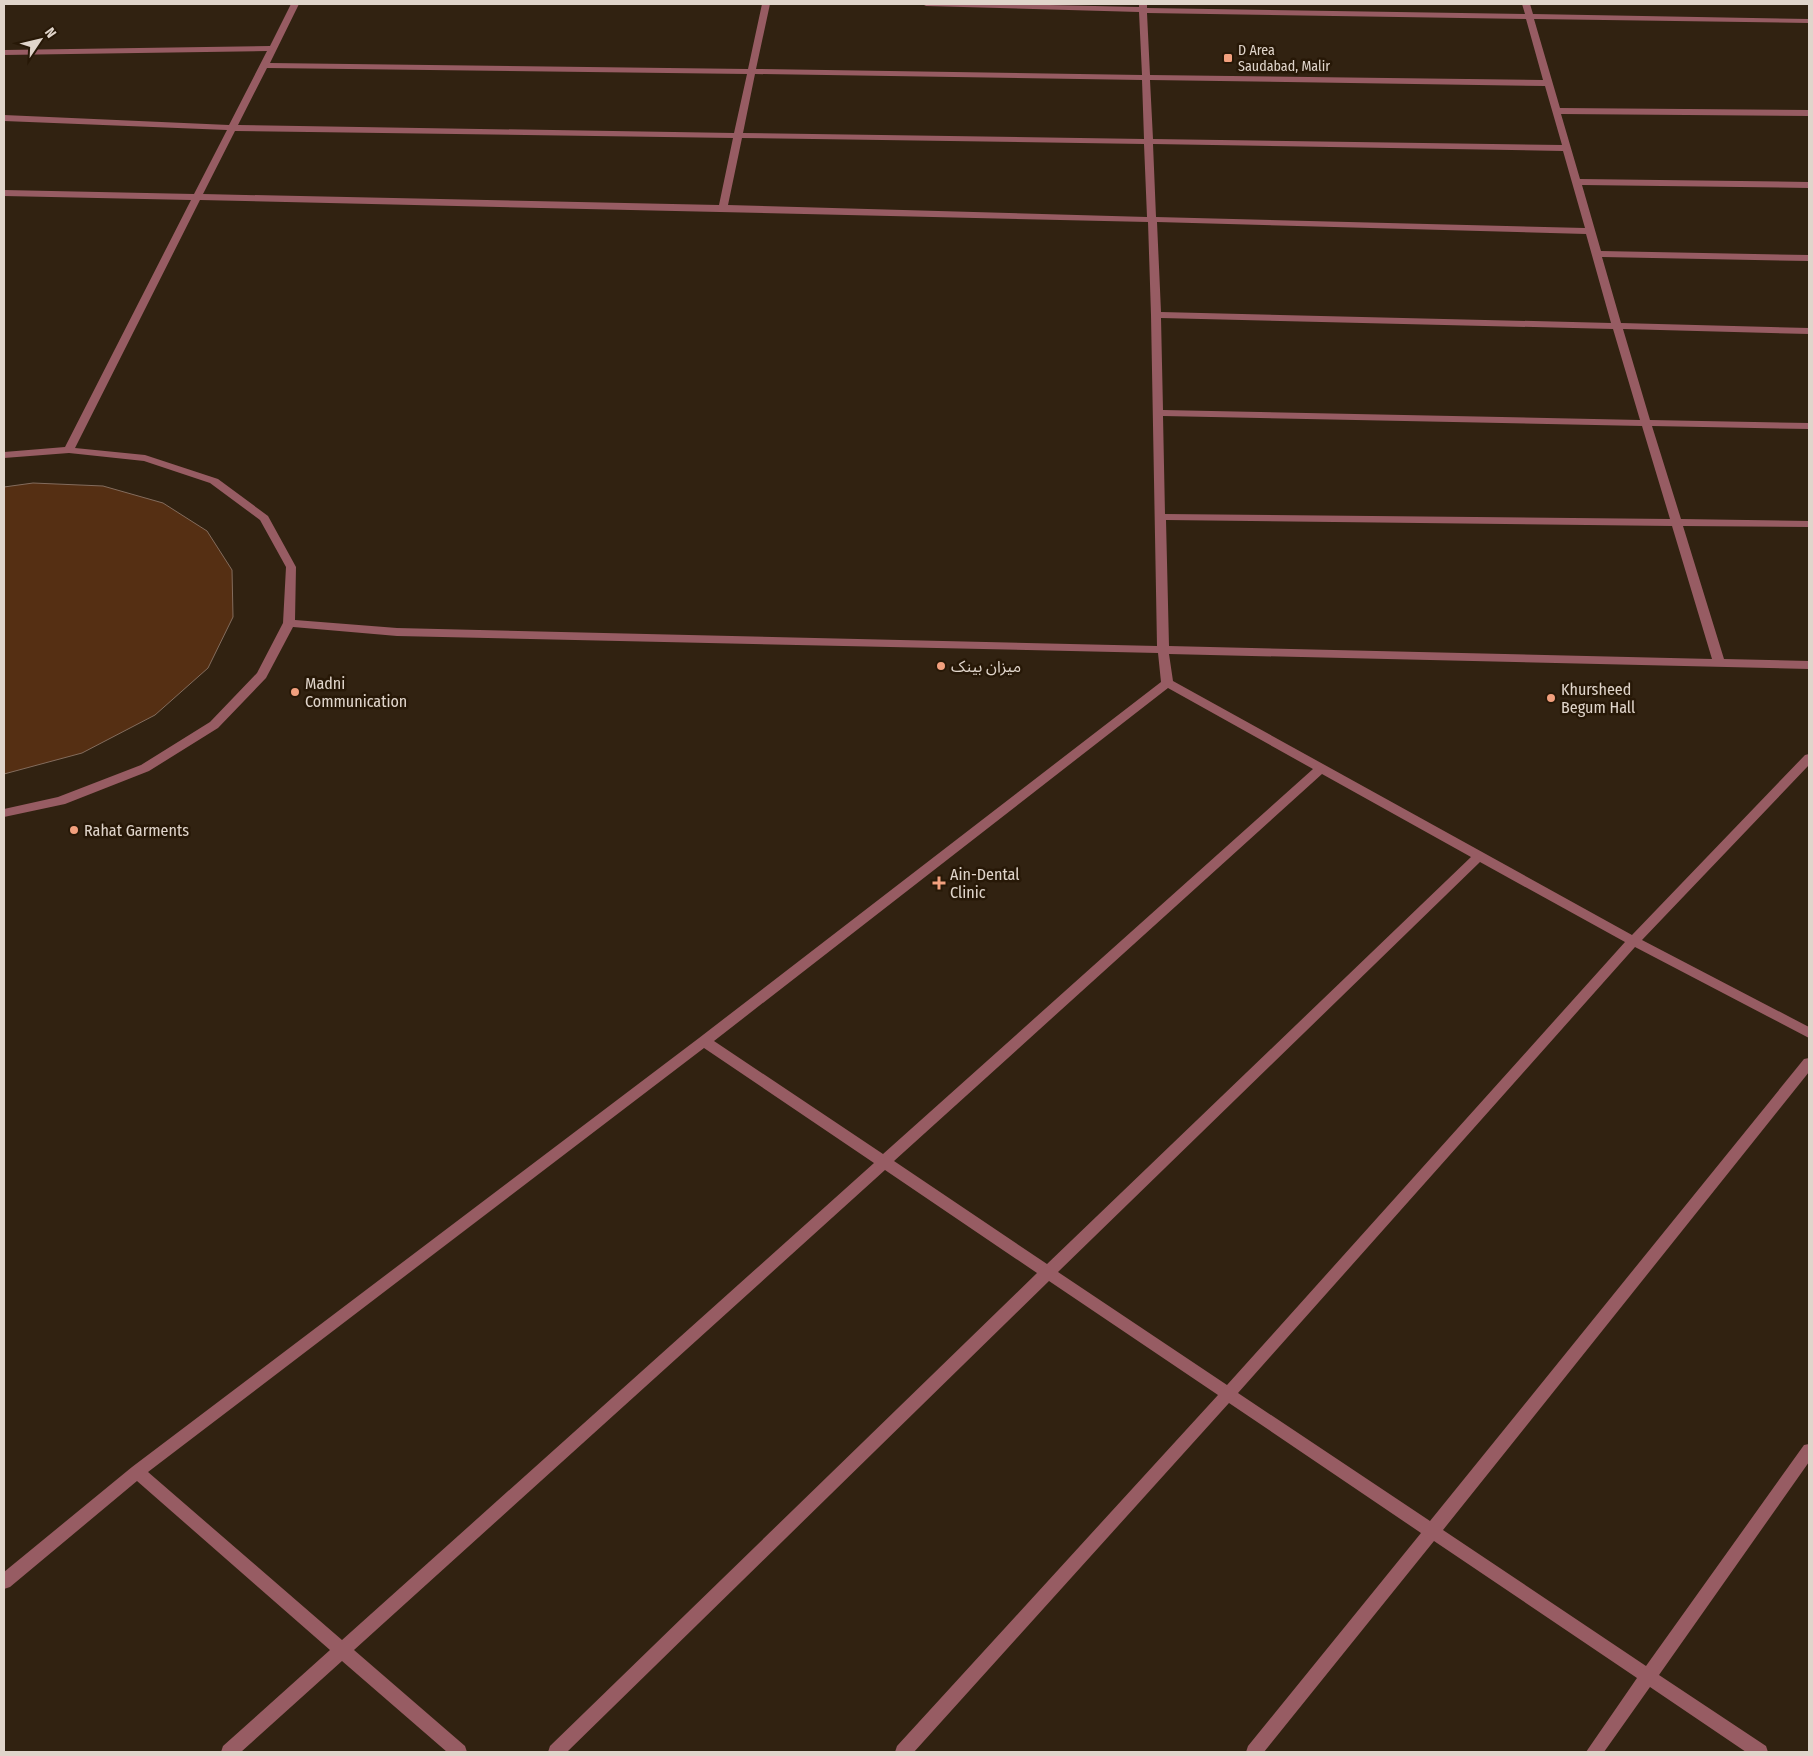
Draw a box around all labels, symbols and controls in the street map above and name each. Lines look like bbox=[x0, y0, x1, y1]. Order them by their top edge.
north arrow bbox=[15, 15, 65, 65]
text: N bbox=[41, 25, 60, 41]
place label: D Area Saudabad, Malir bbox=[1238, 42, 1330, 75]
marker: D Area Saudabad, Malir bbox=[1222, 52, 1234, 64]
place label: میزان بینک bbox=[951, 657, 1021, 676]
marker: میزان بینک bbox=[935, 660, 947, 672]
place label: Madni Communication bbox=[305, 674, 407, 711]
place label: Khursheed Begum Hall bbox=[1561, 680, 1635, 717]
marker: Madni Communication bbox=[289, 686, 301, 698]
marker: Khursheed Begum Hall bbox=[1545, 692, 1557, 704]
place label: Rahat Garments bbox=[84, 821, 189, 840]
marker: Rahat Garments bbox=[68, 824, 80, 836]
place label: Ain-Dental Clinic bbox=[950, 865, 1019, 902]
marker: Ain-Dental Clinic bbox=[932, 876, 946, 890]

